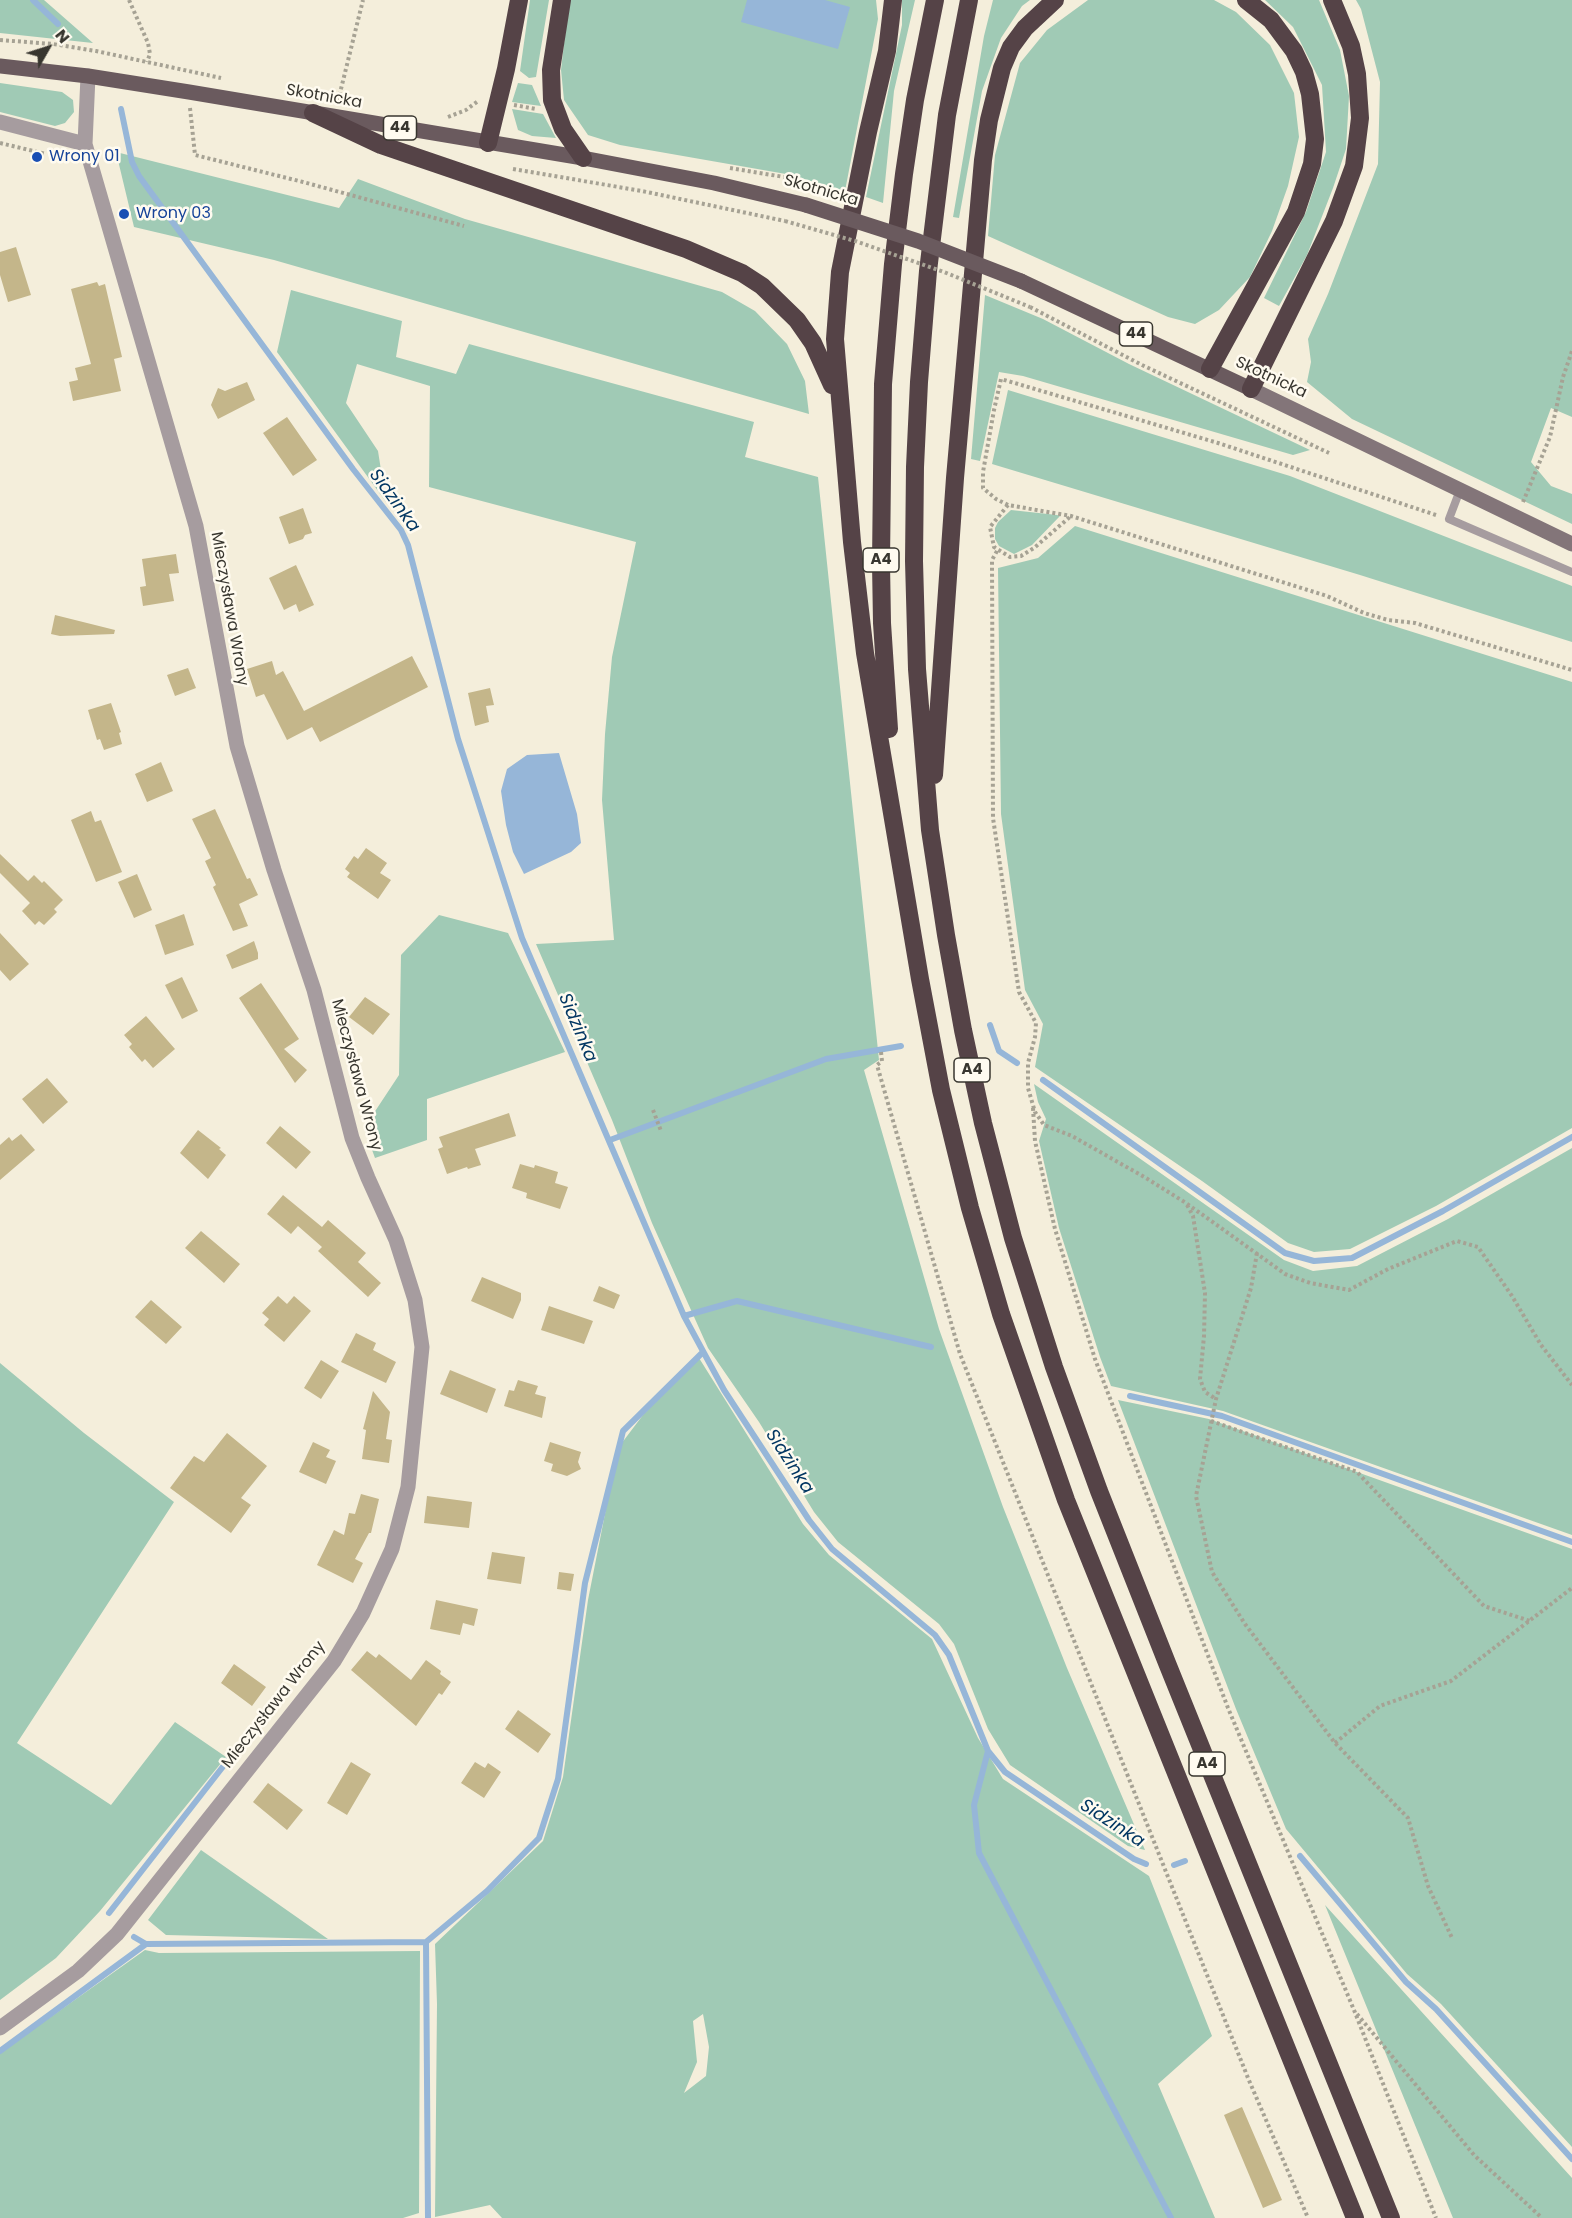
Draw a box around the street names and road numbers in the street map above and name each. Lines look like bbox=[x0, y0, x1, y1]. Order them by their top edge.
street label: Skotnicka bbox=[285, 81, 363, 113]
road number: 44 bbox=[384, 116, 416, 140]
street label: Skotnicka bbox=[782, 171, 860, 211]
road number: 44 bbox=[1120, 322, 1152, 346]
street label: Skotnicka bbox=[1232, 353, 1310, 403]
street label: Mieczysława Wrony bbox=[206, 530, 252, 688]
road number: A4 bbox=[863, 548, 899, 572]
street label: Mieczysława Wrony bbox=[327, 997, 385, 1153]
road number: A4 bbox=[954, 1058, 990, 1082]
street label: Mieczysława Wrony bbox=[218, 1638, 330, 1772]
road number: A4 bbox=[1189, 1752, 1225, 1776]

